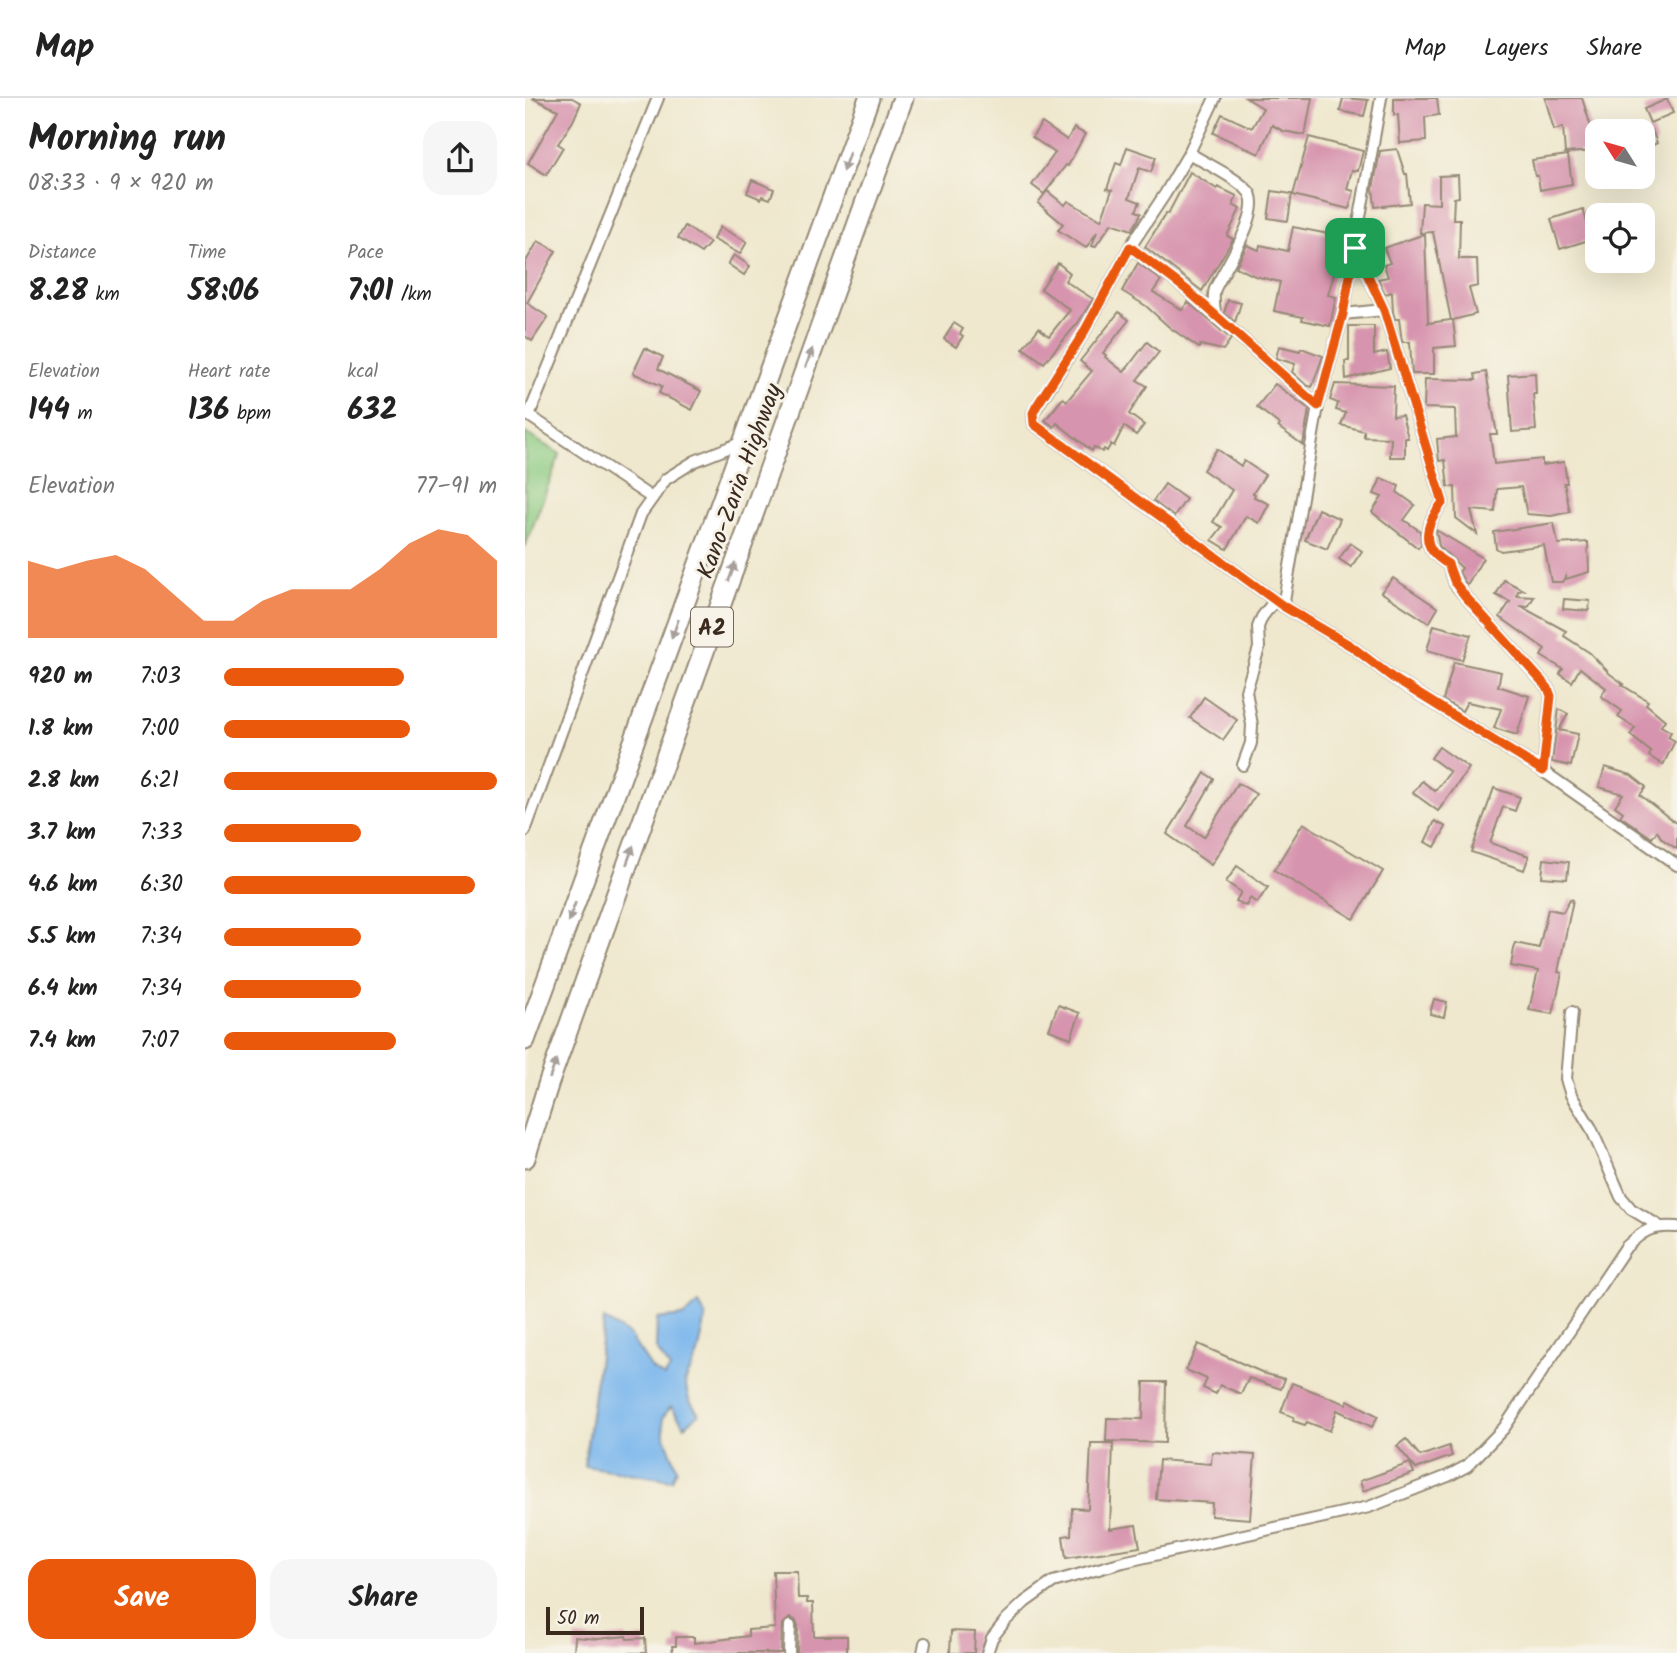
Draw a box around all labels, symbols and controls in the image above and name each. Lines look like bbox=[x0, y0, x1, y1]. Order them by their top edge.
text: Map bbox=[35, 22, 95, 75]
text: Map bbox=[1404, 29, 1446, 68]
text: Layers bbox=[1484, 29, 1548, 68]
text: Share bbox=[1586, 29, 1642, 68]
text: Morning run bbox=[28, 110, 226, 170]
north arrow bbox=[1585, 119, 1655, 189]
map controls bbox=[1585, 119, 1655, 273]
button: share bbox=[423, 121, 497, 195]
one-way arrow bbox=[840, 152, 851, 173]
text: 08:33 · 9 × 920 m bbox=[28, 166, 214, 202]
button: locate bbox=[1585, 203, 1655, 273]
pin bbox=[1325, 218, 1385, 278]
icon: arrive bbox=[1336, 229, 1374, 267]
text: Distance bbox=[28, 238, 96, 268]
text: Time bbox=[188, 238, 226, 268]
text: Pace bbox=[347, 238, 384, 268]
text: 8.28 bbox=[28, 268, 88, 316]
text: 58:06 bbox=[188, 268, 260, 316]
text: 7:01 bbox=[347, 268, 393, 316]
text: km bbox=[88, 280, 120, 310]
text: /km bbox=[393, 280, 432, 310]
one-way arrow bbox=[804, 347, 815, 368]
text: Elevation bbox=[28, 357, 100, 387]
text: Heart rate bbox=[188, 357, 270, 387]
text: kcal bbox=[347, 357, 378, 387]
street label: Kano-Zaria Highway bbox=[687, 378, 794, 585]
text: 144 bbox=[28, 387, 70, 435]
text: 136 bbox=[188, 387, 229, 435]
text: 632 bbox=[347, 387, 398, 435]
text: m bbox=[70, 399, 93, 429]
text: bpm bbox=[229, 399, 271, 429]
text: Elevation bbox=[28, 469, 115, 505]
text: 77–91 m bbox=[416, 469, 497, 505]
one-way arrow bbox=[727, 561, 738, 582]
road number: A2 bbox=[691, 607, 733, 646]
one-way arrow bbox=[670, 618, 681, 639]
text: 920 m bbox=[28, 659, 93, 695]
text: 7:03 bbox=[140, 659, 181, 695]
text: 1.8 km bbox=[28, 711, 93, 747]
text: 7:00 bbox=[140, 711, 179, 747]
text: 2.8 km bbox=[28, 763, 99, 799]
text: 6:21 bbox=[140, 763, 179, 799]
text: 3.7 km bbox=[28, 815, 96, 851]
text: 7:33 bbox=[140, 815, 183, 851]
one-way arrow bbox=[625, 844, 636, 865]
text: 4.6 km bbox=[28, 867, 97, 903]
text: 6:30 bbox=[140, 867, 183, 903]
one-way arrow bbox=[566, 901, 577, 922]
text: 5.5 km bbox=[28, 919, 96, 955]
text: 7:34 bbox=[140, 919, 182, 955]
text: 6.4 km bbox=[28, 971, 97, 1007]
text: 7:34 bbox=[140, 971, 182, 1007]
text: 7.4 km bbox=[28, 1023, 96, 1059]
text: 7:07 bbox=[140, 1023, 178, 1059]
one-way arrow bbox=[548, 1059, 559, 1080]
button: Save bbox=[28, 1559, 256, 1639]
button: Share bbox=[270, 1559, 497, 1639]
scale bar bbox=[546, 1604, 644, 1636]
text: 50 m bbox=[557, 1604, 599, 1634]

